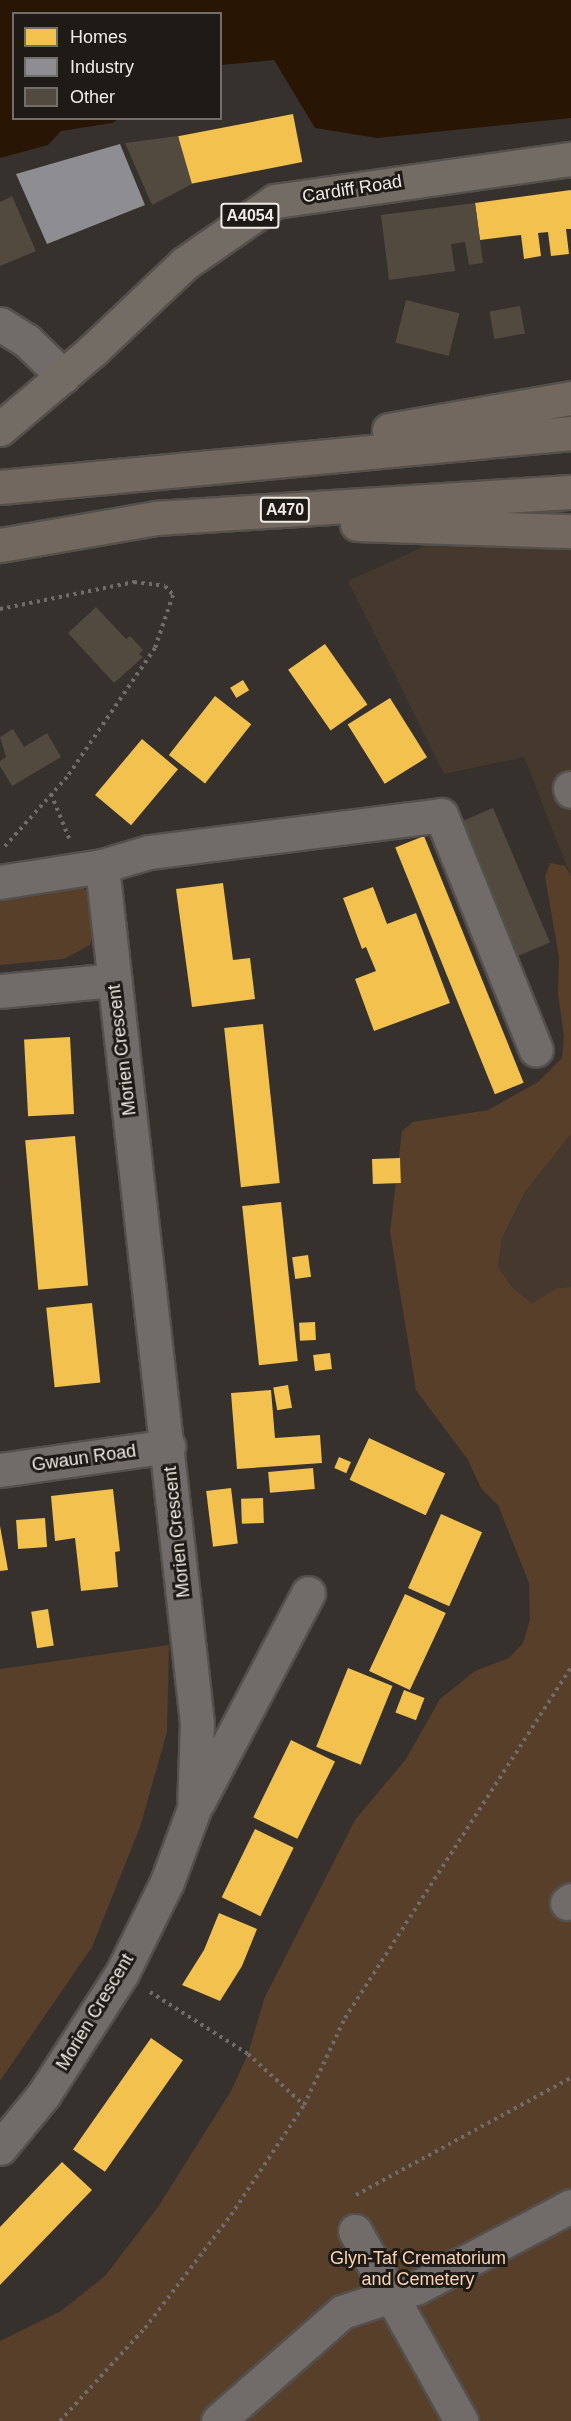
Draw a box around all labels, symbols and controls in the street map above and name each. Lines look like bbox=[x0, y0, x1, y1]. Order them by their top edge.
legend bbox=[12, 12, 222, 120]
text: Homes bbox=[70, 27, 127, 47]
text: Industry bbox=[70, 57, 134, 77]
text: Other bbox=[70, 87, 115, 107]
street label: Cardiff Road bbox=[301, 170, 403, 208]
road number: A4054 bbox=[220, 203, 280, 229]
road number: A470 bbox=[260, 497, 310, 523]
street label: Morien Crescent bbox=[103, 983, 141, 1117]
street label: Gwaun Road bbox=[30, 1440, 138, 1476]
street label: Morien Crescent bbox=[159, 1465, 195, 1599]
street label: Morien Crescent bbox=[52, 1950, 138, 2074]
park label: Glyn-Taf Crematorium and Cemetery bbox=[330, 2248, 506, 2290]

